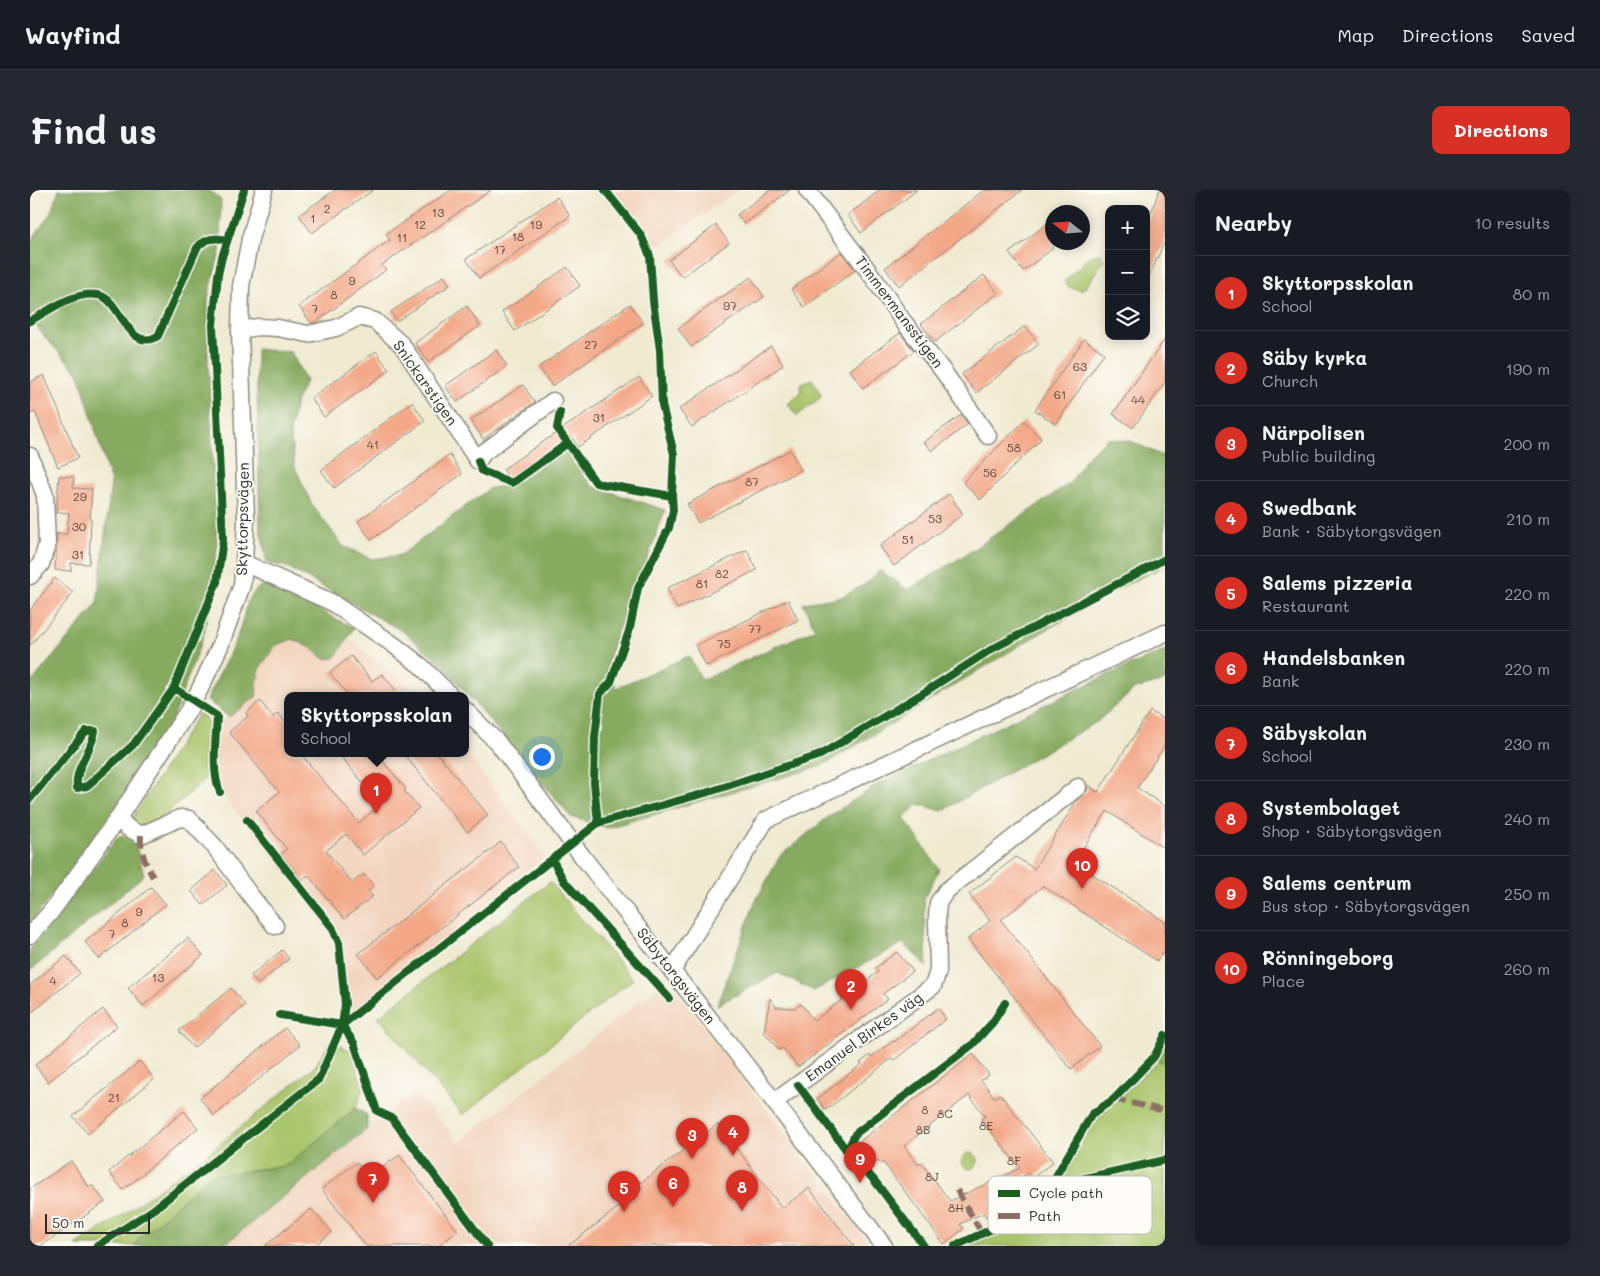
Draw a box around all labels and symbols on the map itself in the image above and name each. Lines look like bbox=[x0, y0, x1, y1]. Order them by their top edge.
house number: 2 bbox=[324, 200, 330, 216]
house number: 13 bbox=[432, 204, 444, 220]
north arrow bbox=[1045, 205, 1090, 250]
house number: 1 bbox=[310, 210, 316, 226]
house number: 12 bbox=[414, 216, 426, 232]
house number: 19 bbox=[530, 216, 542, 232]
house number: 18 bbox=[512, 228, 524, 244]
house number: 11 bbox=[397, 229, 407, 245]
house number: 17 bbox=[494, 241, 506, 257]
street label: Timmermansstigen bbox=[851, 251, 949, 371]
house number: 9 bbox=[348, 272, 356, 288]
house number: 8 bbox=[330, 286, 338, 302]
house number: 97 bbox=[723, 297, 737, 313]
house number: 7 bbox=[312, 300, 319, 316]
street label: Snickarstigen bbox=[389, 336, 463, 429]
house number: 27 bbox=[584, 336, 598, 352]
house number: 63 bbox=[1073, 358, 1087, 374]
house number: 61 bbox=[1054, 386, 1066, 402]
house number: 44 bbox=[1131, 391, 1145, 407]
house number: 31 bbox=[593, 409, 605, 425]
house number: 41 bbox=[367, 436, 379, 452]
house number: 58 bbox=[1007, 439, 1021, 455]
street label: Skyttorpsvägen bbox=[231, 462, 253, 576]
house number: 56 bbox=[983, 464, 997, 480]
house number: 87 bbox=[745, 473, 759, 489]
house number: 29 bbox=[73, 488, 87, 504]
house number: 53 bbox=[928, 510, 942, 526]
house number: 30 bbox=[72, 518, 87, 534]
house number: 51 bbox=[902, 531, 914, 547]
house number: 31 bbox=[72, 546, 84, 562]
house number: 82 bbox=[715, 565, 729, 581]
house number: 81 bbox=[696, 575, 708, 591]
house number: 77 bbox=[748, 620, 762, 636]
house number: 75 bbox=[717, 635, 731, 651]
your location bbox=[529, 744, 555, 770]
pin: 1 bbox=[360, 773, 392, 814]
pin: 10 bbox=[1066, 848, 1098, 889]
house number: 9 bbox=[135, 903, 143, 919]
house number: 8 bbox=[121, 914, 129, 930]
street label: Säbytorgsvägen bbox=[633, 923, 721, 1028]
house number: 7 bbox=[109, 925, 116, 941]
house number: 13 bbox=[152, 969, 164, 985]
pin: 2 bbox=[835, 969, 867, 1010]
house number: 4 bbox=[49, 972, 57, 988]
street label: Emanuel Birkes väg bbox=[801, 987, 926, 1086]
house number: 21 bbox=[108, 1089, 120, 1105]
house number: 8 bbox=[921, 1101, 929, 1117]
house number: 8C bbox=[937, 1105, 953, 1121]
pin: 4 bbox=[717, 1115, 749, 1156]
house number: 8E bbox=[979, 1117, 993, 1133]
pin: 3 bbox=[676, 1118, 708, 1159]
house number: 8B bbox=[916, 1121, 930, 1137]
pin: 9 bbox=[844, 1142, 876, 1183]
house number: 8F bbox=[1007, 1152, 1021, 1168]
pin: 7 bbox=[357, 1162, 389, 1203]
pin: 6 bbox=[657, 1166, 689, 1207]
house number: 8J bbox=[925, 1168, 939, 1184]
pin: 8 bbox=[726, 1170, 758, 1211]
pin: 5 bbox=[608, 1171, 640, 1212]
legend bbox=[988, 1176, 1152, 1234]
text: Cycle path bbox=[1029, 1183, 1103, 1202]
house number: 8H bbox=[948, 1199, 964, 1215]
text: Path bbox=[1029, 1206, 1060, 1225]
scale bar bbox=[45, 1211, 150, 1234]

